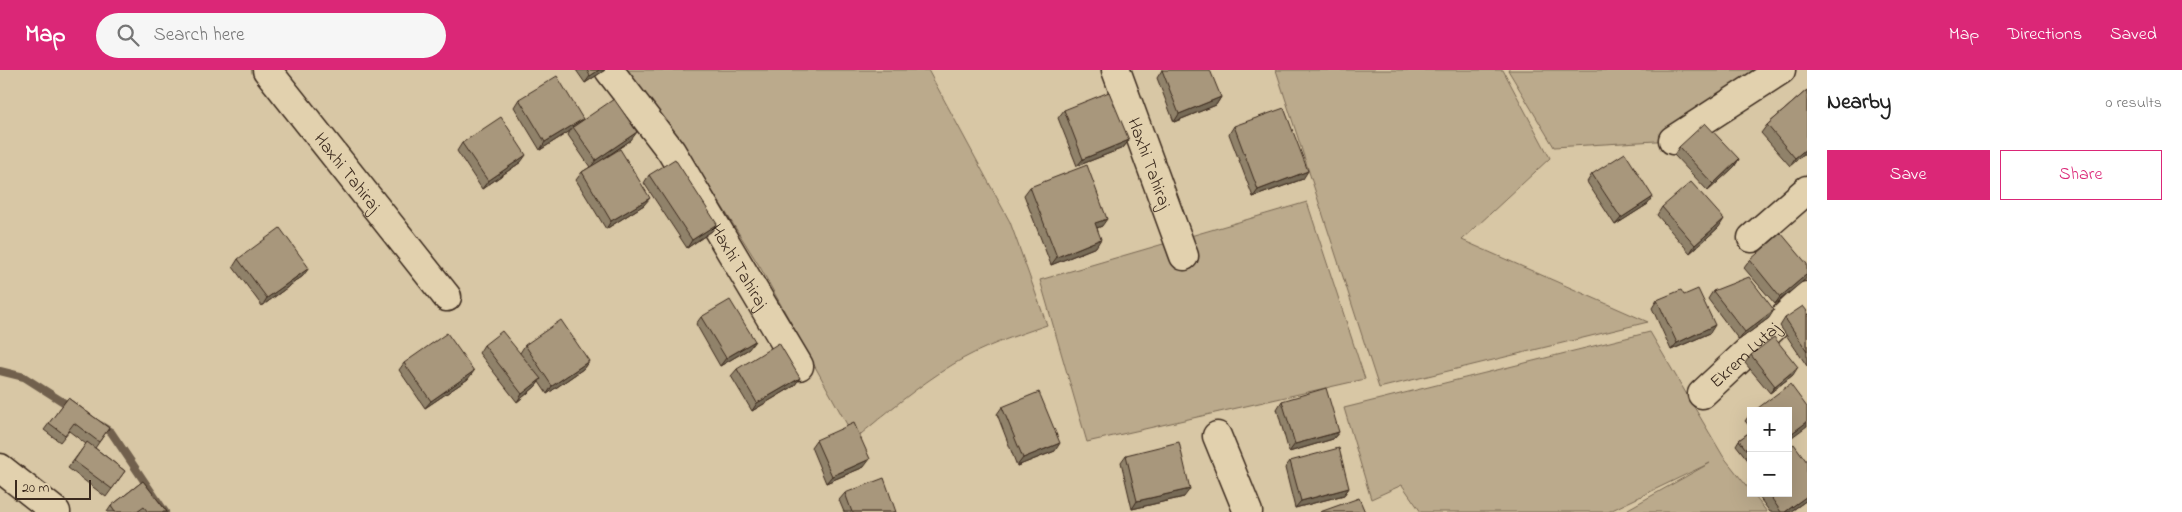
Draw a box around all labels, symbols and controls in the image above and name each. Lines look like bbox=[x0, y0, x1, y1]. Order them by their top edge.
search box bbox=[96, 13, 446, 58]
text: Map bbox=[25, 18, 66, 53]
icon: search bbox=[114, 21, 142, 49]
text: Search here bbox=[154, 22, 245, 49]
text: Map bbox=[1949, 22, 1979, 48]
text: Directions bbox=[2007, 22, 2082, 48]
text: Saved bbox=[2110, 22, 2157, 48]
text: Nearby bbox=[1827, 88, 1891, 118]
text: 0 results bbox=[2106, 91, 2162, 115]
street label: Haxhi Tahiraj bbox=[1120, 114, 1177, 213]
street label: Haxhi Tahiraj bbox=[306, 128, 386, 219]
button: Save bbox=[1827, 150, 1990, 200]
button: Share bbox=[2000, 150, 2162, 200]
street label: Haxhi Tahiraj bbox=[702, 220, 774, 315]
street label: Ekrem Lutaj bbox=[1705, 316, 1787, 395]
map controls bbox=[1747, 407, 1792, 497]
button: + bbox=[1747, 407, 1792, 452]
button: − bbox=[1747, 452, 1792, 497]
scale bar bbox=[15, 477, 91, 500]
text: 20 m bbox=[22, 478, 49, 499]

